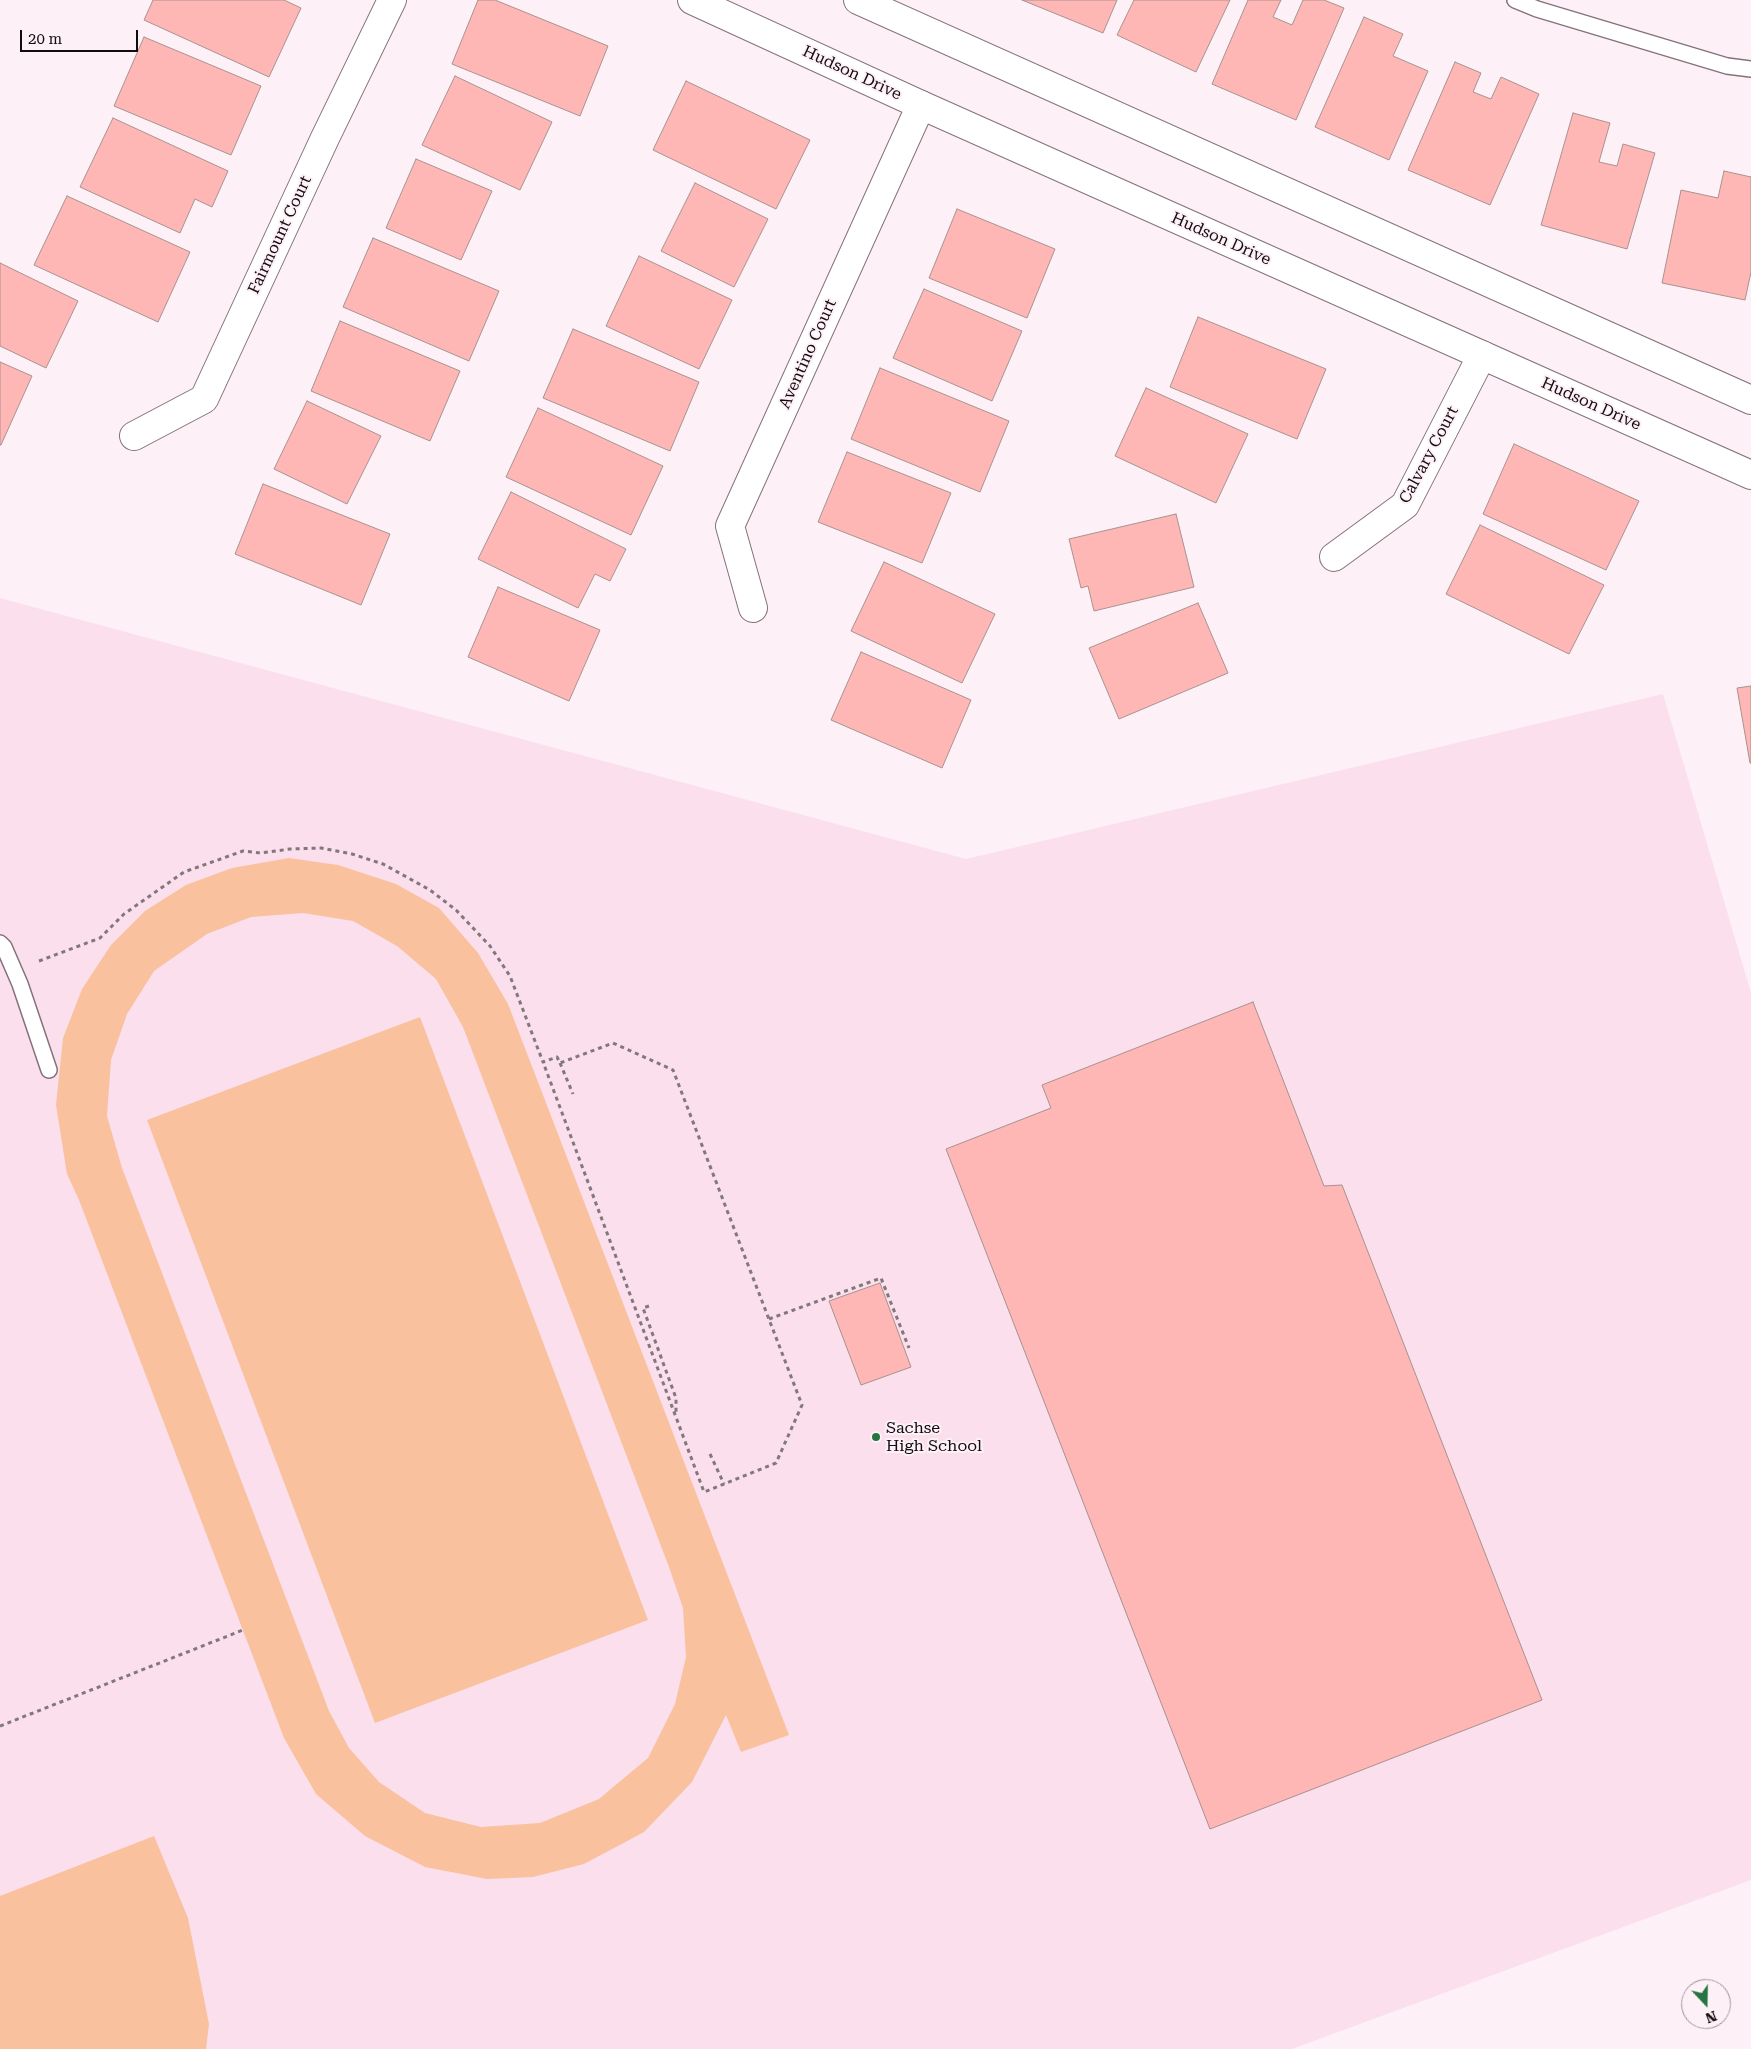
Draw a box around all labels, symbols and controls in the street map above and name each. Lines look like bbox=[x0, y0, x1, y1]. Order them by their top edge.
scale bar bbox=[22, 20, 140, 52]
text: 20 m bbox=[28, 30, 62, 48]
street label: Hudson Drive bbox=[799, 42, 905, 104]
street label: Fairmount Court bbox=[244, 173, 316, 297]
street label: Hudson Drive bbox=[1168, 208, 1274, 270]
street label: Aventino Court bbox=[775, 296, 841, 412]
street label: Hudson Drive bbox=[1538, 373, 1644, 435]
street label: Calvary Court bbox=[1395, 403, 1463, 507]
place label: Sachse High School bbox=[886, 1418, 982, 1456]
marker: Sachse High School bbox=[870, 1431, 882, 1443]
north arrow bbox=[1681, 1979, 1731, 2029]
text: N bbox=[1703, 2008, 1719, 2026]

